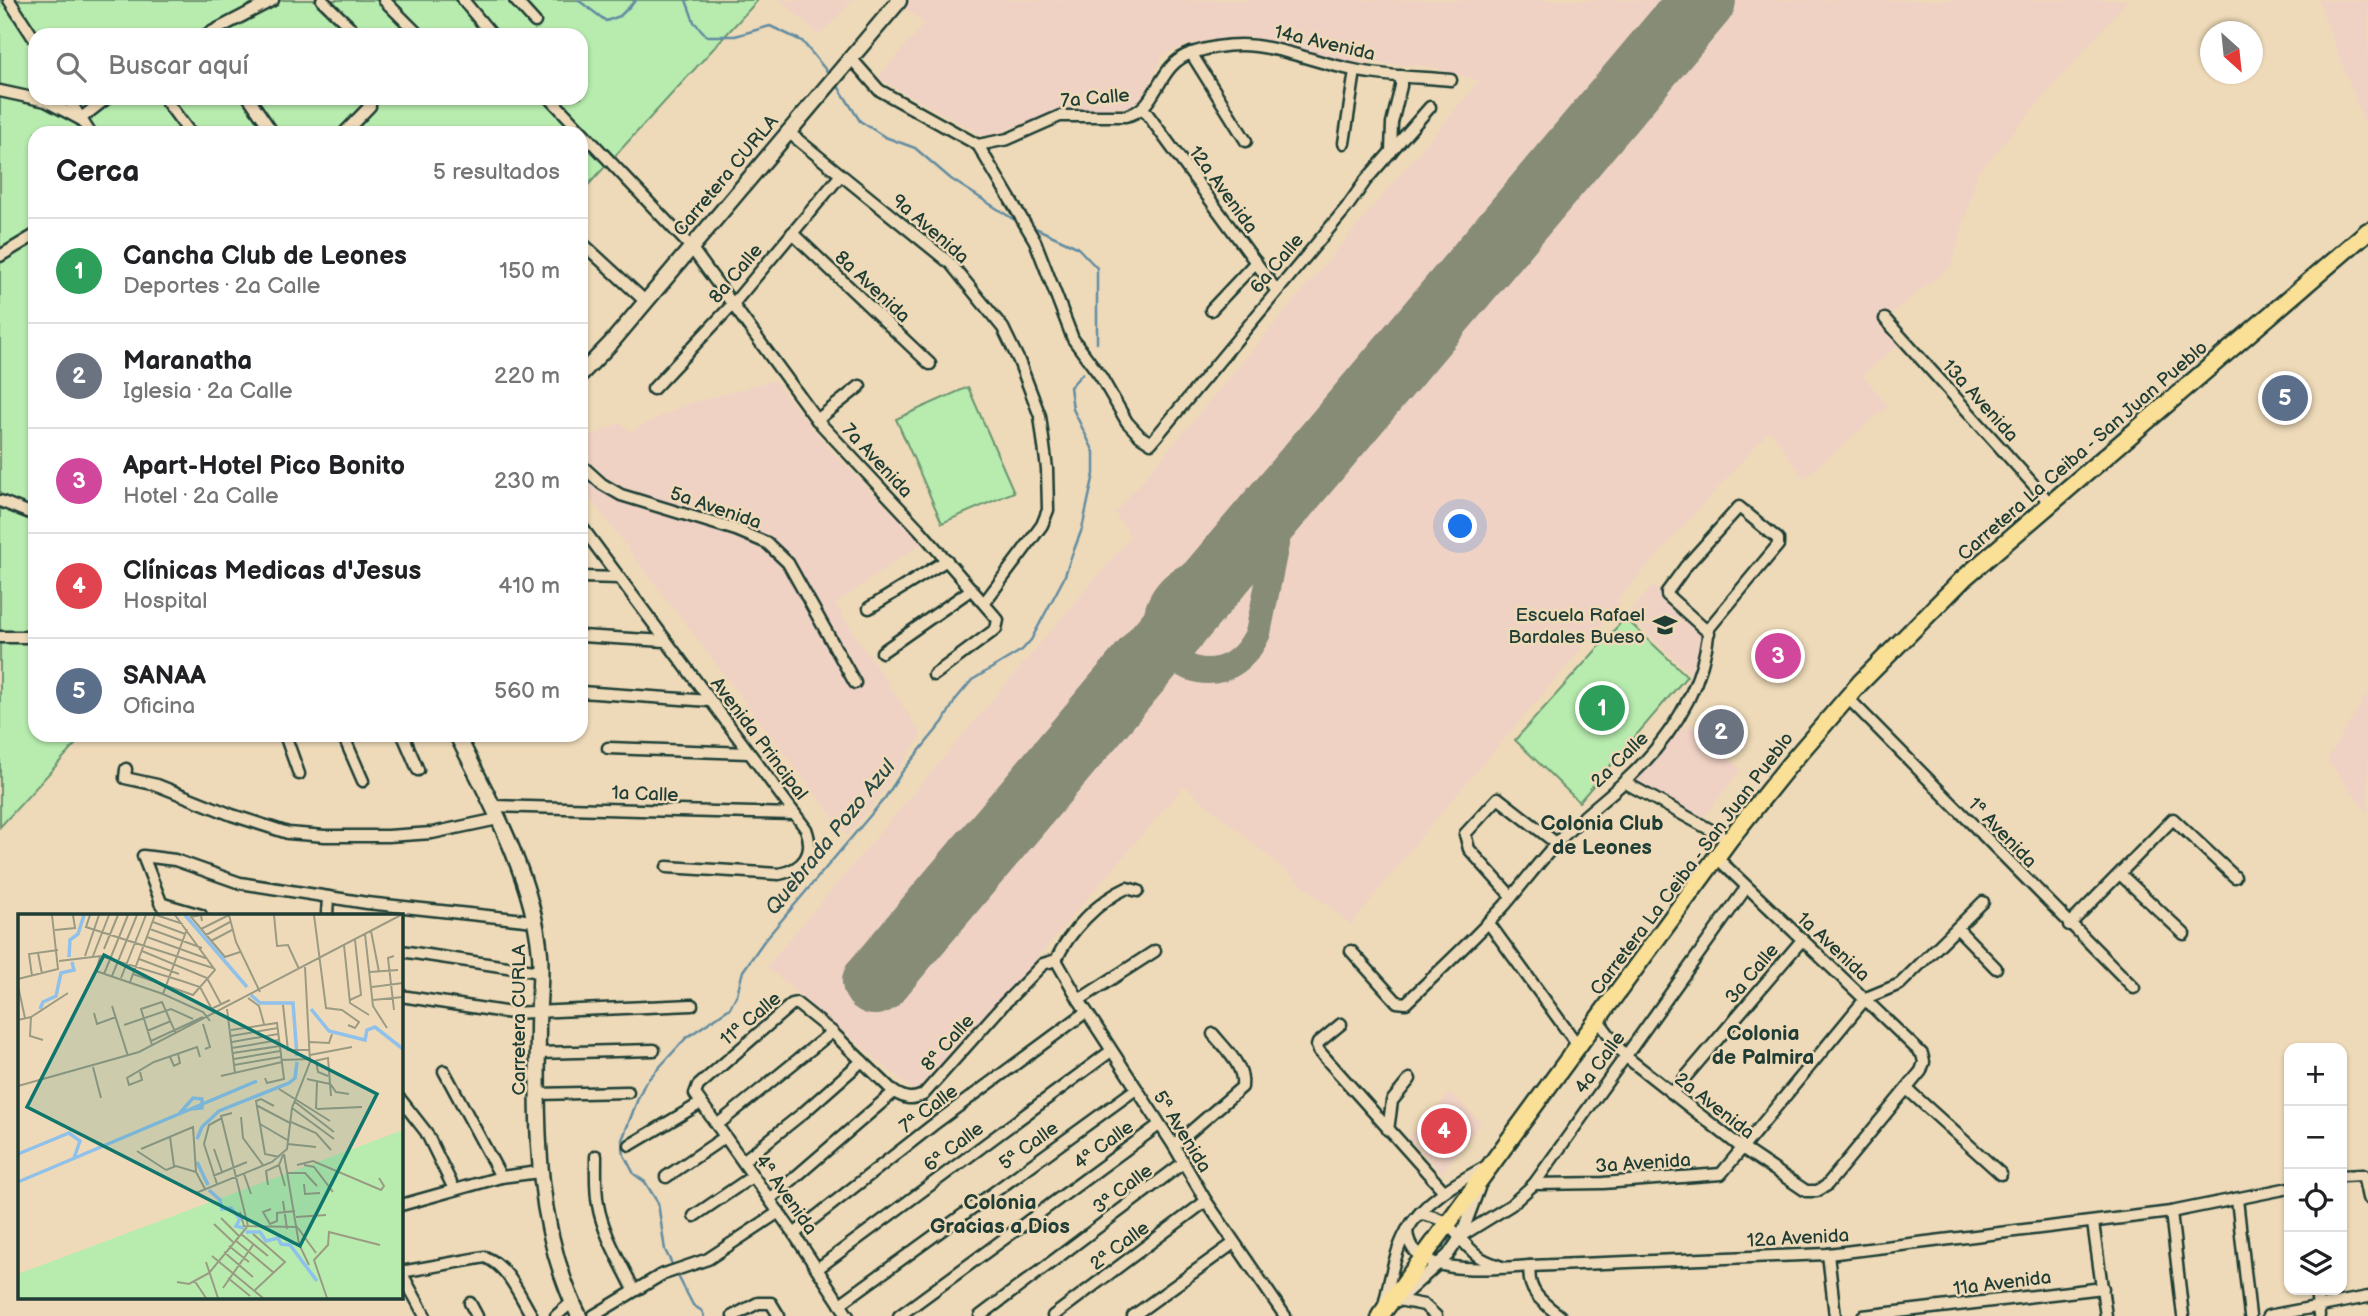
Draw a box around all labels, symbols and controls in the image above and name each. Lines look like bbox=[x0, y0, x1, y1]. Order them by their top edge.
street label: 14a Avenida bbox=[1272, 21, 1377, 66]
north arrow bbox=[2200, 21, 2263, 84]
search box bbox=[28, 28, 588, 105]
icon: search bbox=[52, 48, 90, 86]
text: Buscar aquí bbox=[108, 51, 249, 82]
street label: 7a Calle bbox=[1060, 84, 1131, 113]
street label: Carretera CURLA bbox=[669, 110, 784, 241]
street label: 12a Avenida bbox=[1183, 142, 1262, 238]
text: Cerca bbox=[56, 154, 139, 190]
text: 5 resultados bbox=[433, 158, 560, 186]
street label: 9a Avenida bbox=[887, 189, 973, 269]
street label: 6a Calle bbox=[1245, 229, 1309, 299]
street label: 8a Calle bbox=[705, 239, 768, 308]
text: Cancha Club de Leones bbox=[123, 241, 407, 272]
street label: 8a Avenida bbox=[829, 246, 915, 328]
text: 1 bbox=[74, 257, 84, 285]
text: 150 m bbox=[499, 257, 560, 285]
text: Deportes · 2a Calle bbox=[123, 272, 320, 300]
street label: Carretera La Ceiba - San Juan Pueblo bbox=[1953, 336, 2213, 566]
text: Maranatha bbox=[123, 346, 252, 377]
street label: 13a Avenida bbox=[1937, 355, 2023, 447]
text: 2 bbox=[72, 362, 86, 390]
text: 220 m bbox=[494, 362, 560, 390]
pin: 5 bbox=[2262, 372, 2308, 424]
text: Iglesia · 2a Calle bbox=[123, 377, 293, 405]
street label: 7a Avenida bbox=[837, 419, 917, 503]
text: Apart-Hotel Pico Bonito bbox=[123, 451, 405, 482]
text: 3 bbox=[72, 467, 86, 495]
text: 230 m bbox=[494, 467, 560, 495]
text: Hotel · 2a Calle bbox=[123, 482, 279, 510]
street label: 5a Avenida bbox=[667, 482, 764, 535]
your location bbox=[1443, 509, 1477, 543]
text: Clínicas Medicas d'Jesus bbox=[123, 556, 421, 587]
text: 4 bbox=[72, 572, 86, 600]
text: 410 m bbox=[498, 572, 560, 600]
text: Hospital bbox=[123, 587, 208, 615]
place label: Escuela Rafael Bardales Bueso bbox=[1508, 604, 1645, 649]
school or university icon: Escuela Rafael Bardales Bueso bbox=[1651, 611, 1679, 639]
pin: 3 bbox=[1755, 630, 1801, 682]
text: SANAA bbox=[123, 661, 206, 692]
street label: Avenida Principal bbox=[705, 673, 812, 805]
text: 5 bbox=[72, 677, 86, 705]
text: 560 m bbox=[494, 677, 560, 705]
pin: 1 bbox=[1579, 682, 1625, 734]
text: Oficina bbox=[123, 692, 195, 720]
pin: 2 bbox=[1698, 706, 1744, 758]
street label: 2a Calle bbox=[1587, 727, 1654, 793]
street label: Carretera La Ceiba - San Juan Pueblo bbox=[1586, 728, 1799, 1000]
water label: Quebrada Pozo Azul bbox=[760, 754, 902, 920]
street label: 1a Calle bbox=[611, 782, 679, 807]
street label: 1ª Avenida bbox=[1963, 793, 2041, 873]
district label: Colonia Club de Leones bbox=[1540, 811, 1664, 860]
street label: 1a Avenida bbox=[1792, 908, 1874, 987]
inset map bbox=[18, 914, 402, 1298]
street label: 3a Calle bbox=[1720, 939, 1784, 1009]
street label: Carretera CURLA bbox=[508, 944, 531, 1096]
street label: 11ª Calle bbox=[716, 987, 786, 1051]
street label: 8ª Calle bbox=[917, 1010, 980, 1076]
district label: Colonia de Palmira bbox=[1712, 1021, 1814, 1070]
street label: 4a Calle bbox=[1570, 1027, 1630, 1099]
map controls bbox=[2284, 1043, 2347, 1295]
button: + bbox=[2284, 1043, 2347, 1106]
street label: 2a Avenida bbox=[1669, 1068, 1759, 1145]
street label: 7ª Calle bbox=[895, 1080, 963, 1138]
street label: 5ª Avenida bbox=[1148, 1087, 1216, 1177]
pin: 4 bbox=[1421, 1105, 1467, 1157]
button: − bbox=[2284, 1106, 2347, 1169]
street label: 4ª Calle bbox=[1069, 1116, 1138, 1175]
street label: 6ª Calle bbox=[919, 1117, 988, 1177]
street label: 5ª Calle bbox=[995, 1117, 1063, 1175]
street label: 3a Avenida bbox=[1595, 1149, 1692, 1178]
street label: 4ª Avenida bbox=[750, 1150, 822, 1239]
street label: 3ª Calle bbox=[1089, 1159, 1157, 1219]
button: locate bbox=[2284, 1169, 2347, 1232]
district label: Colonia Gracias a Dios bbox=[930, 1190, 1070, 1239]
street label: 2ª Calle bbox=[1086, 1217, 1154, 1276]
street label: 12a Avenida bbox=[1746, 1224, 1850, 1253]
button: layers bbox=[2284, 1232, 2347, 1295]
street label: 11a Avenida bbox=[1952, 1266, 2053, 1301]

